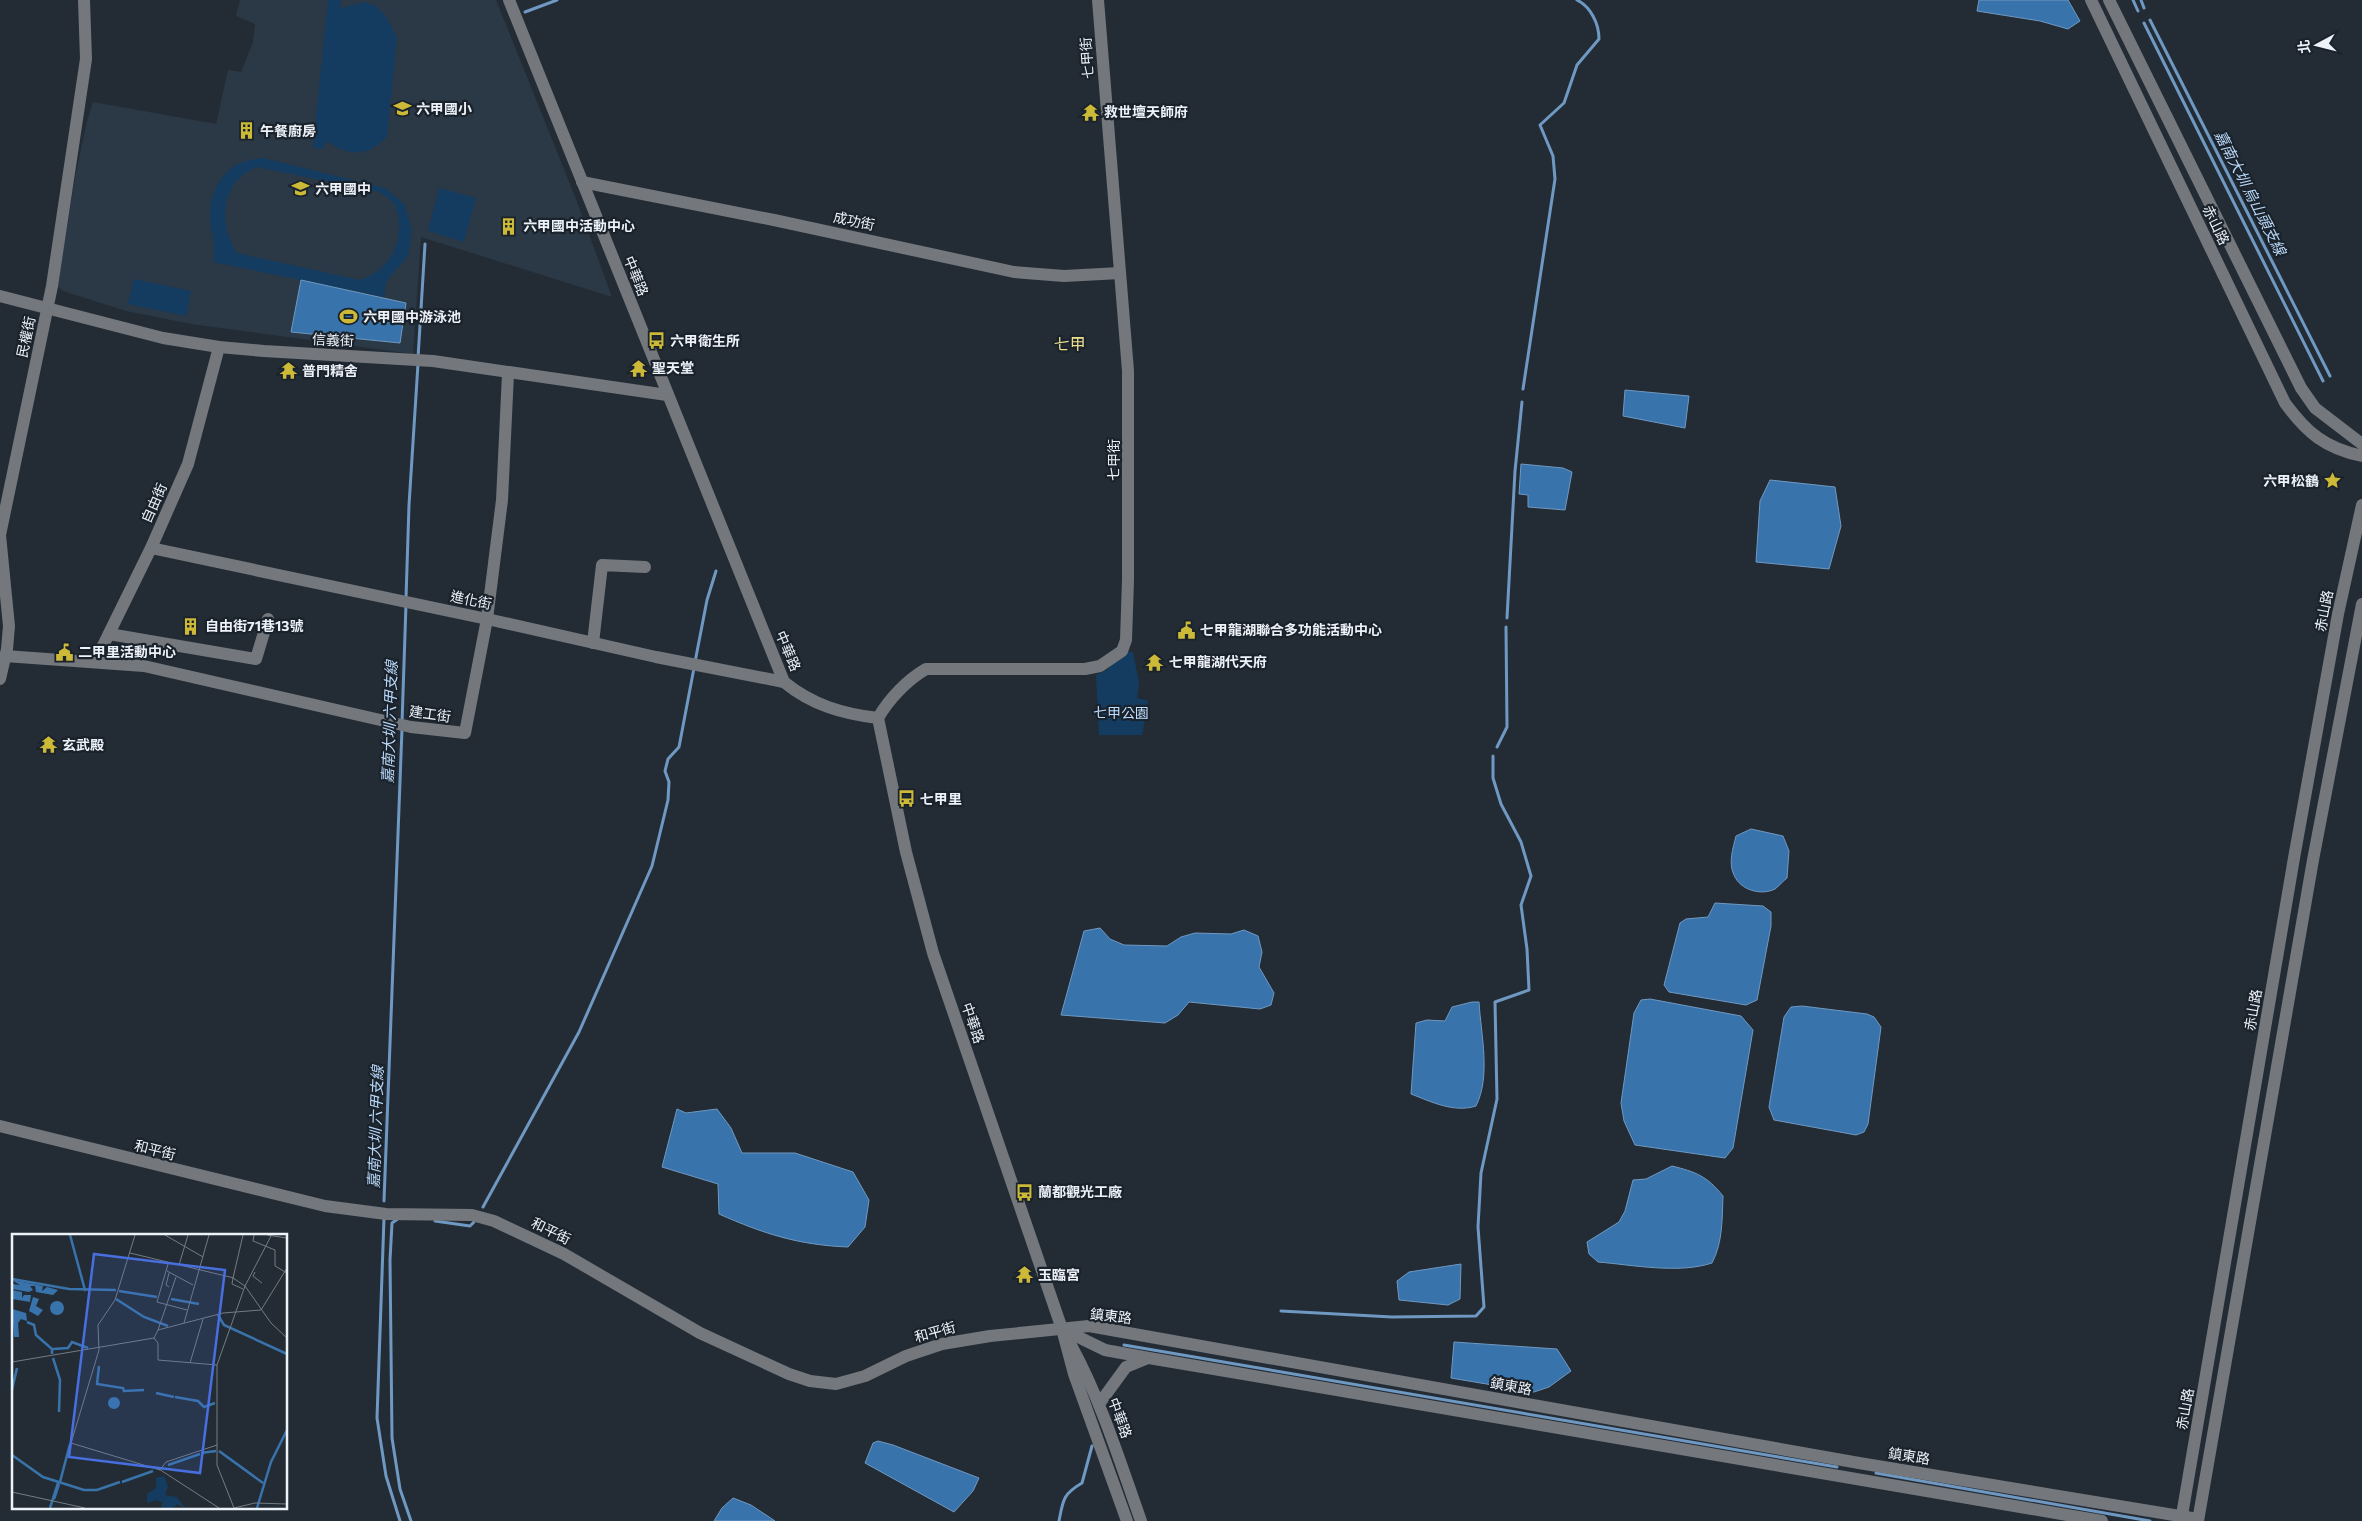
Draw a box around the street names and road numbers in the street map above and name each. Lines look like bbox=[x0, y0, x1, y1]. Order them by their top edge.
street label: 七甲街 bbox=[1077, 36, 1096, 80]
street label: 赤山路 bbox=[2200, 202, 2233, 247]
street label: 成功街 bbox=[832, 208, 876, 233]
street label: 中華路 bbox=[621, 253, 652, 298]
street label: 民權街 bbox=[13, 315, 38, 359]
street label: 信義街 bbox=[312, 330, 354, 349]
street label: 七甲街 bbox=[1105, 439, 1122, 481]
street label: 自由街 bbox=[137, 480, 170, 525]
street label: 進化街 bbox=[449, 587, 493, 612]
street label: 赤山路 bbox=[2311, 589, 2336, 633]
street label: 中華路 bbox=[772, 628, 804, 673]
street label: 建工街 bbox=[408, 702, 452, 725]
street label: 赤山路 bbox=[2240, 988, 2265, 1032]
street label: 中華路 bbox=[959, 1000, 988, 1045]
street label: 和平街 bbox=[133, 1136, 178, 1163]
street label: 和平街 bbox=[529, 1214, 574, 1247]
street label: 鎮東路 bbox=[1089, 1305, 1133, 1326]
street label: 和平街 bbox=[912, 1318, 957, 1345]
street label: 鎮東路 bbox=[1489, 1373, 1533, 1398]
street label: 赤山路 bbox=[2172, 1387, 2197, 1431]
street label: 中華路 bbox=[1105, 1395, 1136, 1440]
street label: 鎮東路 bbox=[1887, 1444, 1931, 1467]

